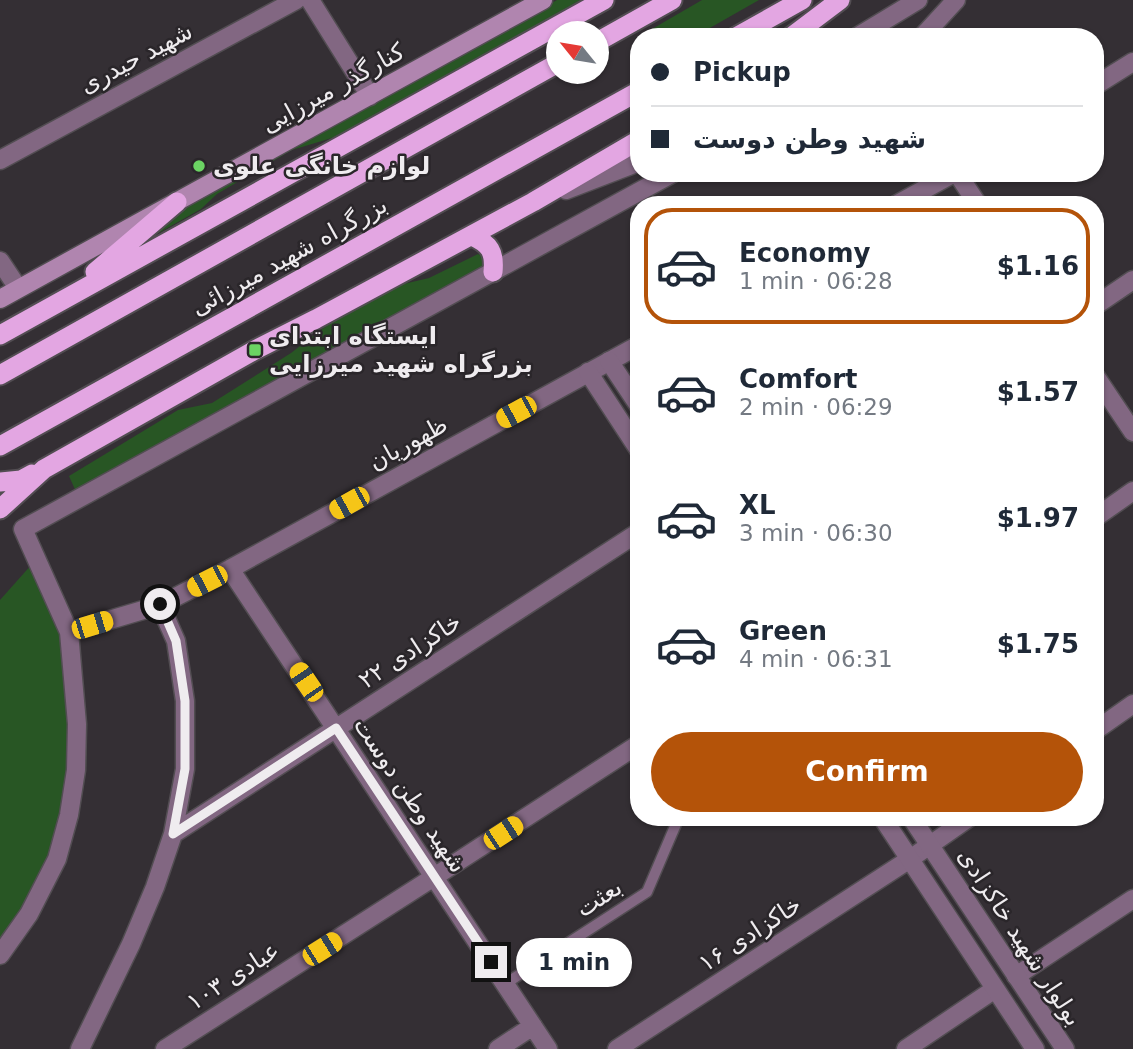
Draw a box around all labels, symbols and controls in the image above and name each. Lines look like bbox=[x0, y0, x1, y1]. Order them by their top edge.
street label: شهید حیدری bbox=[75, 17, 197, 99]
north arrow bbox=[546, 21, 609, 84]
map controls bbox=[546, 21, 609, 84]
street label: کنارگذر میرزایی bbox=[257, 37, 410, 139]
text: Pickup bbox=[693, 57, 791, 87]
text: شهید وطن دوست bbox=[693, 124, 926, 154]
place label: لوازم خانگی علوی bbox=[213, 152, 430, 180]
marker: لوازم خانگی علوی bbox=[191, 158, 207, 174]
street label: بزرگراه شهید میرزائی bbox=[186, 190, 392, 322]
icon: car bbox=[655, 235, 718, 298]
text: Economy bbox=[739, 238, 870, 268]
text: $1.16 bbox=[997, 251, 1079, 281]
text: 1 min · 06:28 bbox=[739, 268, 893, 294]
place label: ایستگاه ابتدای بزرگراه شهید میرزایی bbox=[269, 322, 533, 378]
marker: ایستگاه ابتدای بزرگراه شهید میرزایی bbox=[247, 342, 263, 358]
icon: car bbox=[655, 361, 718, 424]
text: Comfort bbox=[739, 364, 857, 394]
text: $1.57 bbox=[997, 377, 1079, 407]
car bbox=[493, 393, 540, 431]
text: 2 min · 06:29 bbox=[739, 394, 893, 420]
street label: ظهوریان bbox=[364, 410, 452, 476]
car bbox=[326, 484, 373, 522]
icon: car bbox=[655, 487, 718, 550]
text: XL bbox=[739, 490, 776, 520]
text: $1.97 bbox=[997, 503, 1079, 533]
text: 3 min · 06:30 bbox=[739, 520, 893, 546]
car bbox=[184, 562, 231, 600]
route start bbox=[144, 588, 176, 620]
street label: خاکزادی ۲۲ bbox=[354, 608, 466, 694]
car bbox=[69, 609, 116, 641]
icon: car bbox=[655, 613, 718, 676]
text: Green bbox=[739, 616, 827, 646]
text: $1.75 bbox=[997, 629, 1079, 659]
text: 4 min · 06:31 bbox=[739, 646, 893, 672]
car bbox=[286, 659, 327, 705]
street label: شهید وطن دوست bbox=[348, 712, 472, 878]
button: Confirm bbox=[651, 732, 1083, 812]
car bbox=[480, 813, 527, 853]
street label: بولوار شهید خاکزادی bbox=[952, 843, 1088, 1031]
street label: بعثت bbox=[571, 873, 627, 923]
street label: خاکزادی ۱۶ bbox=[694, 891, 806, 977]
car bbox=[299, 929, 346, 969]
street label: عبادی ۱۰۳ bbox=[181, 936, 285, 1016]
callout: 1 min bbox=[516, 937, 631, 986]
route end bbox=[475, 946, 507, 978]
text: 1 min bbox=[538, 949, 610, 975]

